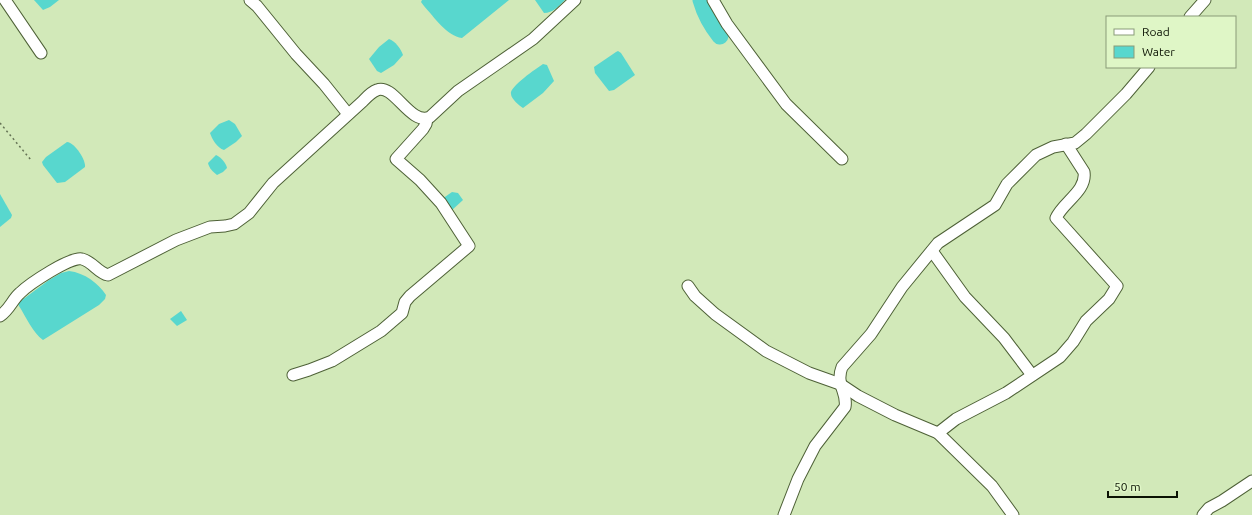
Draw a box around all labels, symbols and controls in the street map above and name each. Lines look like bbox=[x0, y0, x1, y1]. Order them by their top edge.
legend bbox=[1106, 16, 1236, 68]
text: Road bbox=[1142, 25, 1170, 38]
text: Water bbox=[1142, 45, 1175, 58]
scale bar bbox=[1108, 473, 1177, 499]
text: 50 m bbox=[1114, 480, 1141, 493]

